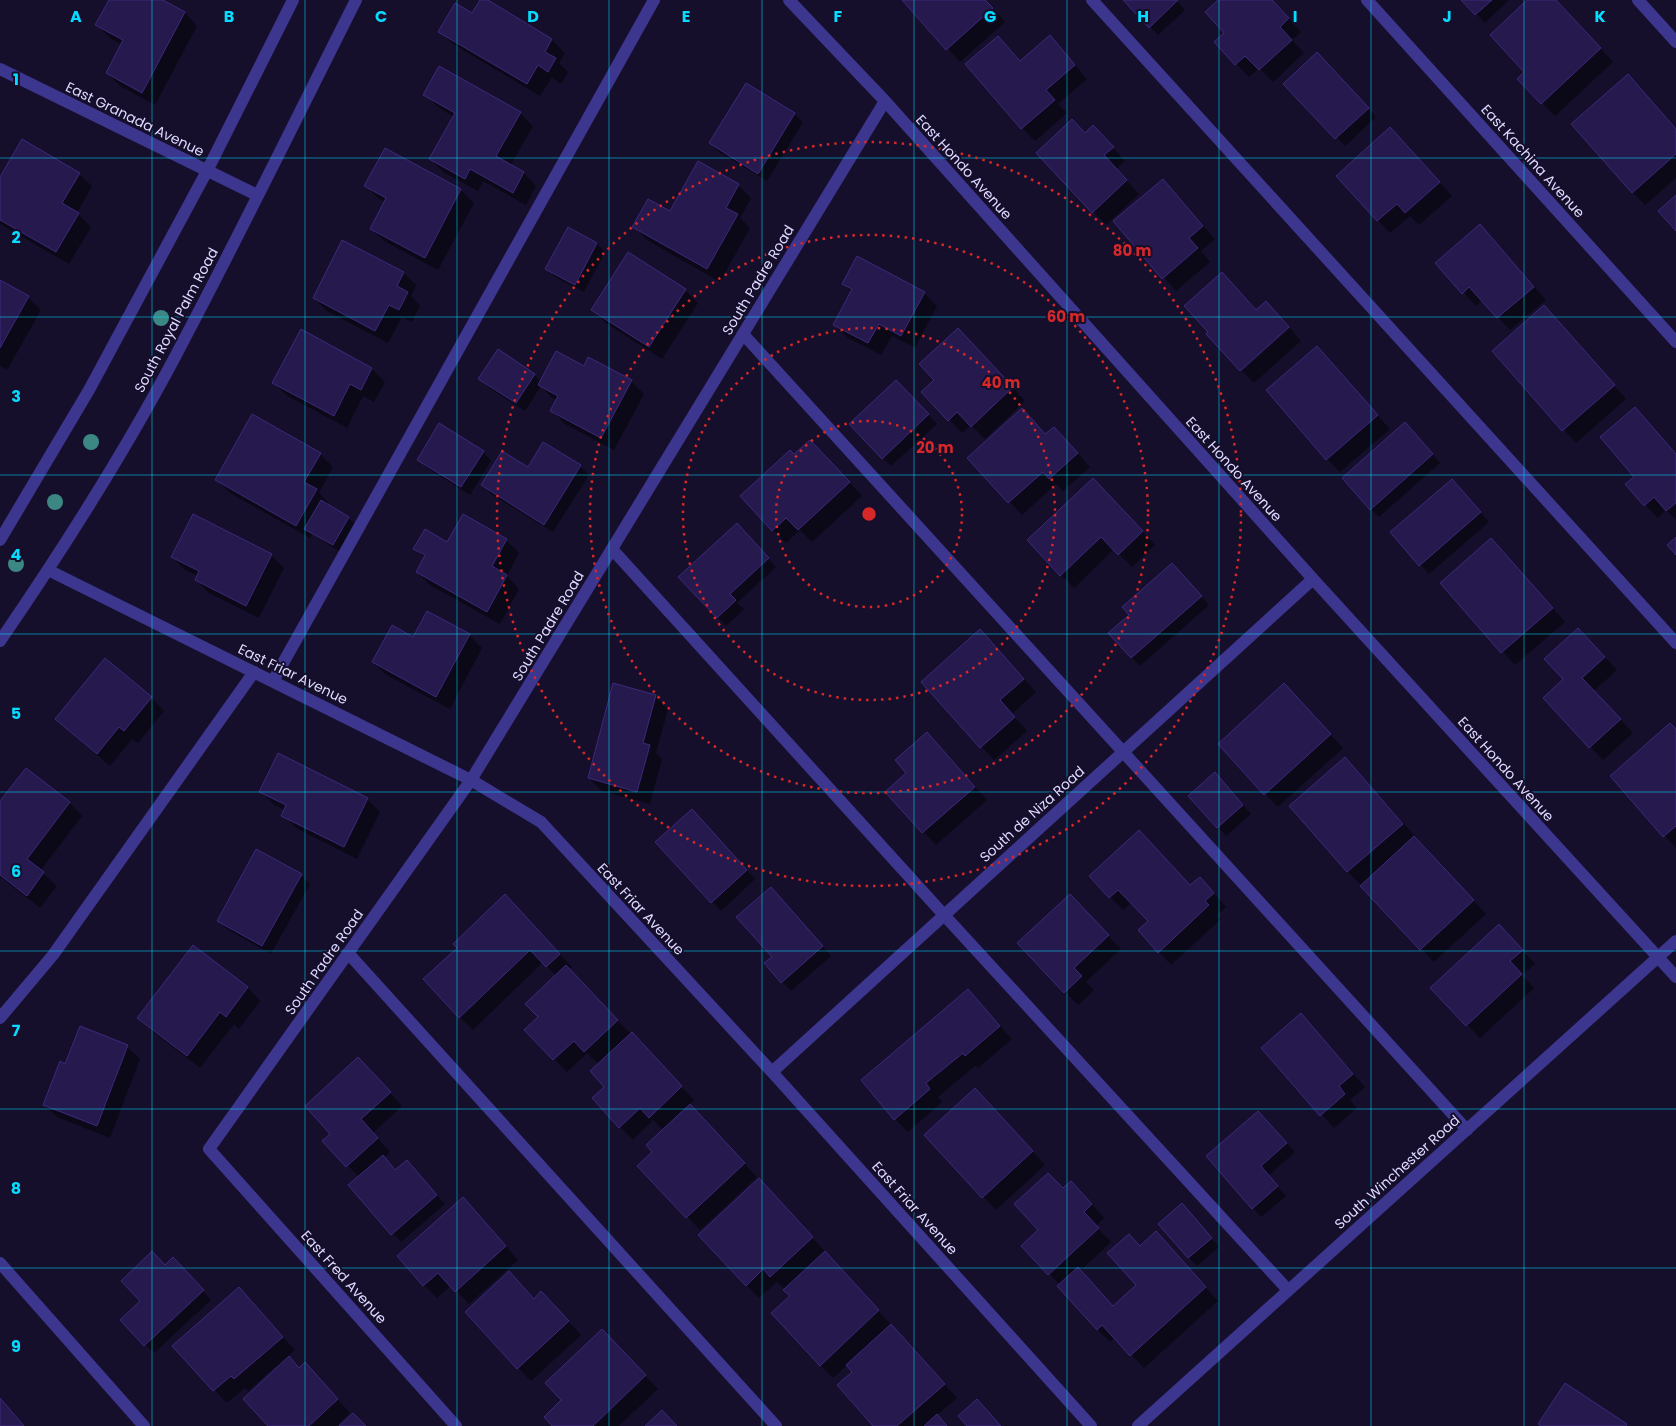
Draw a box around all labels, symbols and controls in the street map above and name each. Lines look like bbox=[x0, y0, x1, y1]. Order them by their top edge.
text: A bbox=[70, 5, 82, 28]
text: B bbox=[224, 5, 234, 28]
text: C bbox=[375, 5, 387, 28]
text: D bbox=[527, 5, 539, 28]
text: E bbox=[682, 5, 690, 28]
text: F bbox=[834, 5, 843, 28]
text: G bbox=[984, 5, 996, 28]
text: H bbox=[1137, 5, 1149, 28]
text: I bbox=[1293, 5, 1297, 28]
text: J bbox=[1442, 5, 1452, 28]
text: K bbox=[1594, 5, 1606, 28]
text: 1 bbox=[13, 68, 19, 91]
street label: East Granada Avenue bbox=[62, 77, 208, 161]
street label: East Kachina Avenue bbox=[1477, 100, 1590, 222]
street label: East Hondo Avenue bbox=[911, 110, 1017, 224]
street label: South Padre Road bbox=[717, 221, 799, 339]
text: 2 bbox=[11, 226, 21, 249]
text: 80 m bbox=[1113, 240, 1151, 261]
street label: South Royal Palm Road bbox=[129, 244, 223, 396]
text: 60 m bbox=[1047, 306, 1085, 327]
text: 40 m bbox=[981, 372, 1021, 393]
text: 3 bbox=[11, 385, 21, 408]
street label: East Hondo Avenue bbox=[1181, 412, 1287, 526]
text: 20 m bbox=[916, 437, 954, 458]
centre of rings bbox=[860, 505, 878, 523]
text: 4 bbox=[11, 543, 22, 566]
street label: South Padre Road bbox=[507, 567, 589, 685]
street label: East Friar Avenue bbox=[235, 639, 351, 709]
text: 5 bbox=[11, 702, 21, 725]
street label: East Hondo Avenue bbox=[1453, 712, 1559, 826]
street label: South de Niza Road bbox=[975, 761, 1089, 867]
street label: East Friar Avenue bbox=[593, 858, 689, 960]
text: 6 bbox=[11, 860, 21, 883]
street label: South Padre Road bbox=[280, 905, 368, 1019]
text: 7 bbox=[12, 1019, 21, 1042]
street label: South Winchester Road bbox=[1330, 1110, 1464, 1234]
street label: East Friar Avenue bbox=[868, 1157, 963, 1259]
text: 8 bbox=[11, 1177, 21, 1200]
street label: East Fred Avenue bbox=[297, 1226, 392, 1328]
text: 9 bbox=[11, 1335, 21, 1358]

